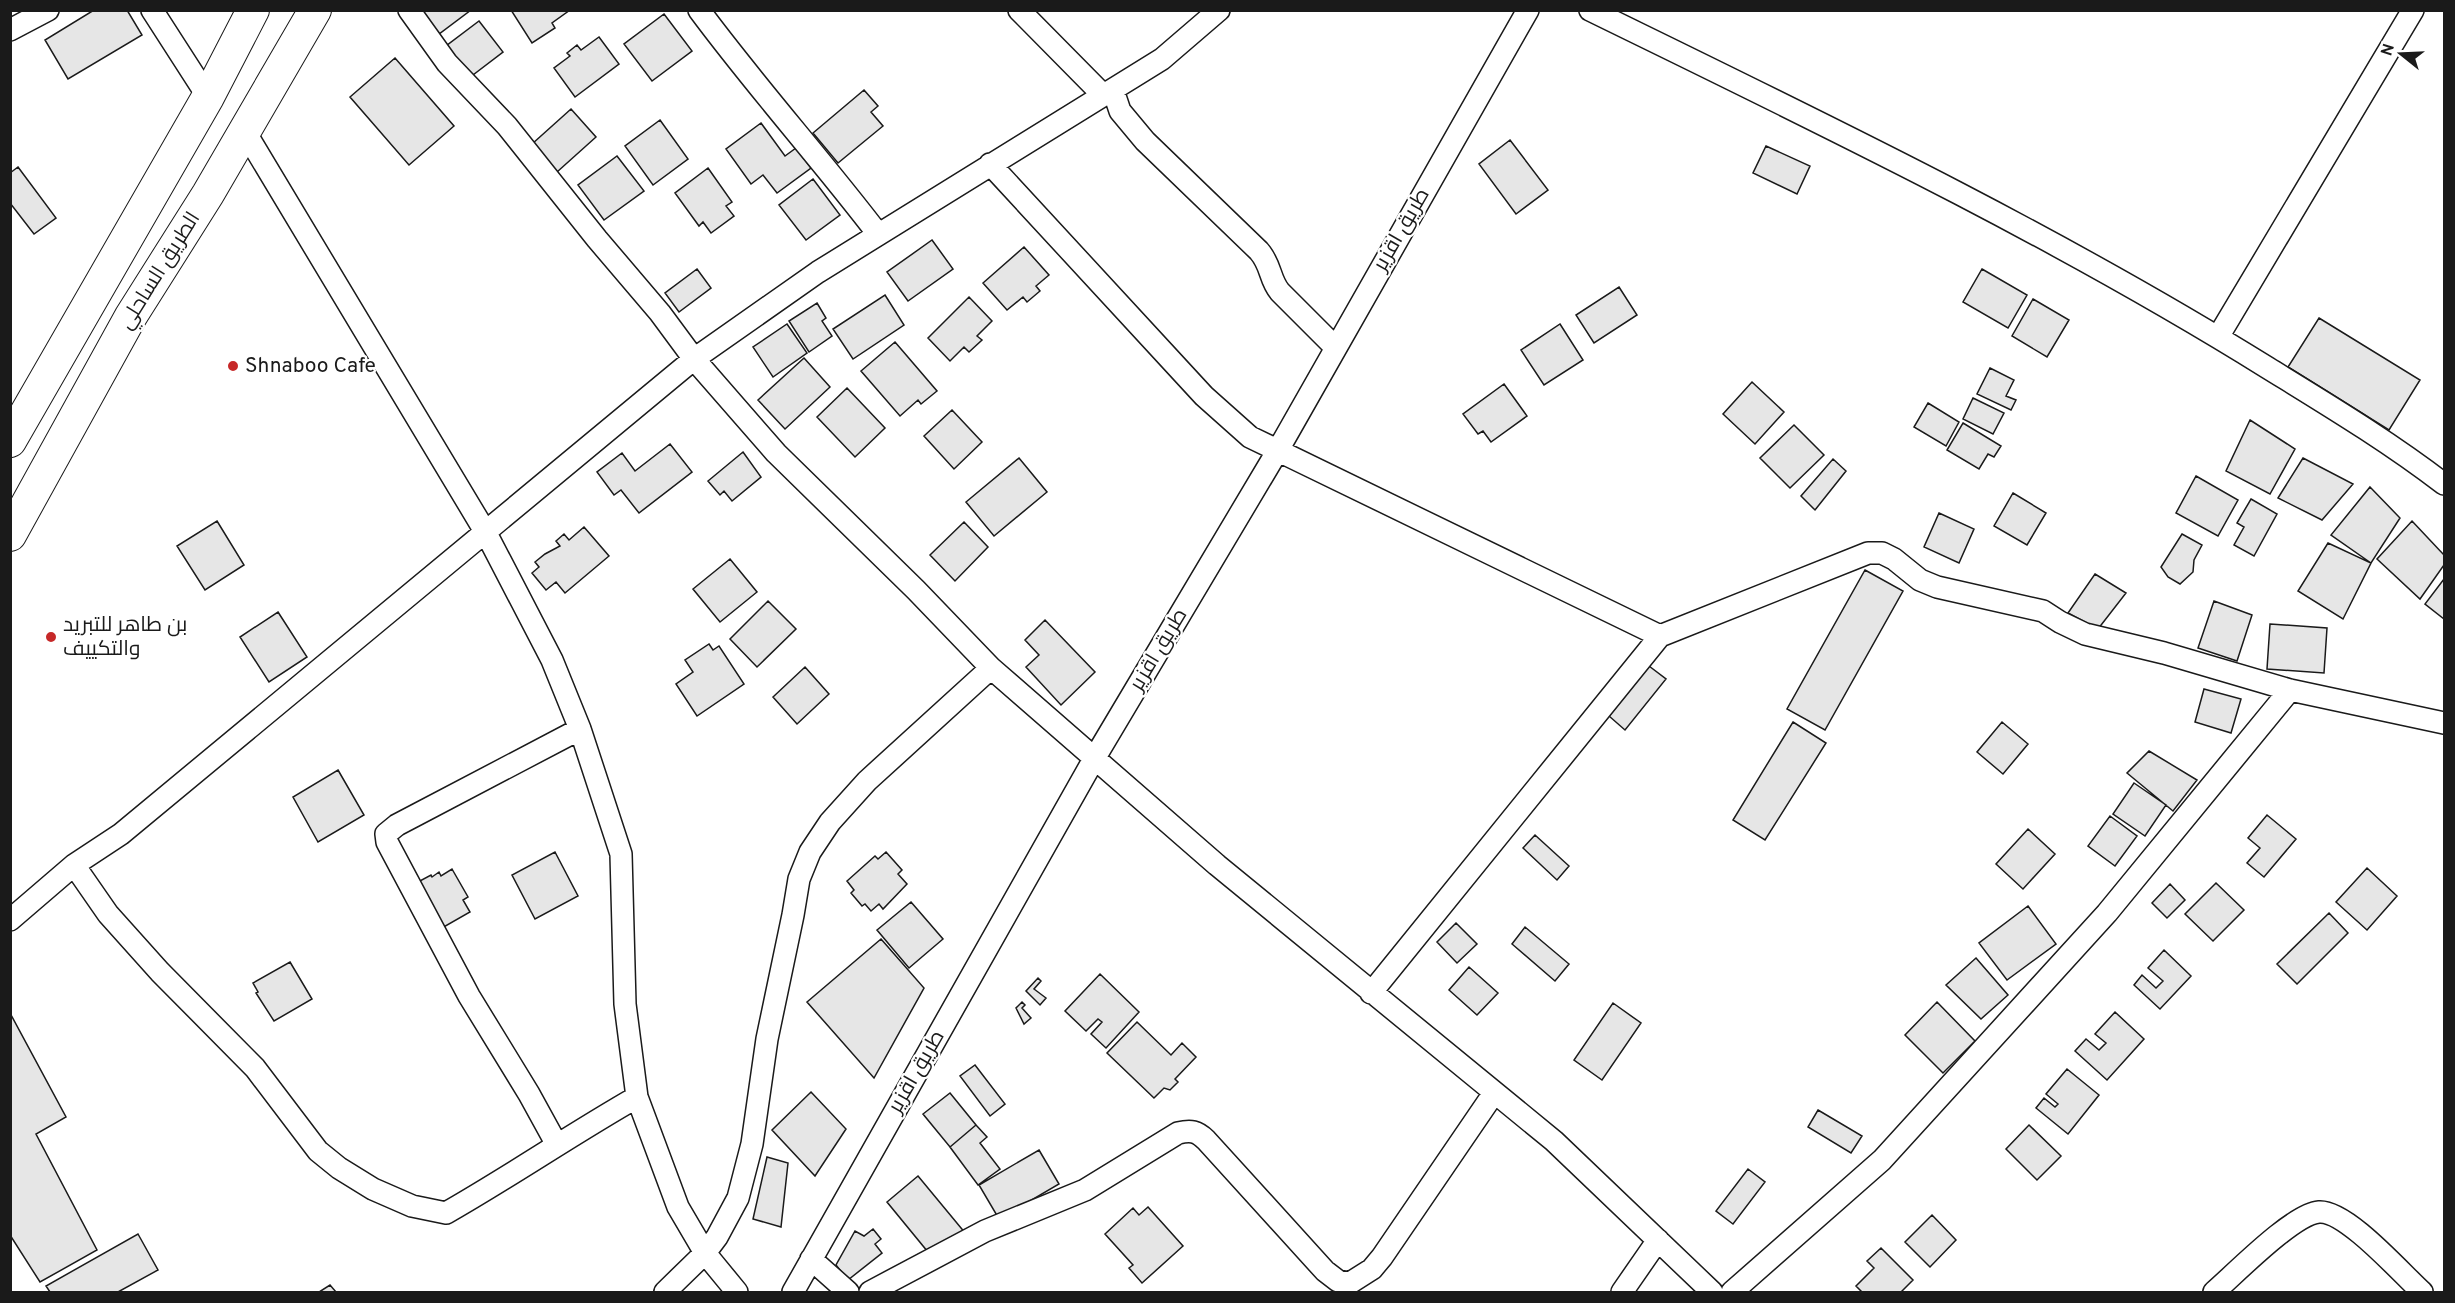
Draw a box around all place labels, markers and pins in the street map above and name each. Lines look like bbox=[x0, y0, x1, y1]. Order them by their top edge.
place label: Shnaboo Cafe bbox=[245, 353, 376, 380]
marker: Shnaboo Cafe bbox=[226, 359, 240, 373]
place label: بن طاهر للتبريد والتكييف bbox=[63, 612, 187, 663]
marker: بن طاهر للتبريد والتكييف bbox=[44, 630, 58, 644]

